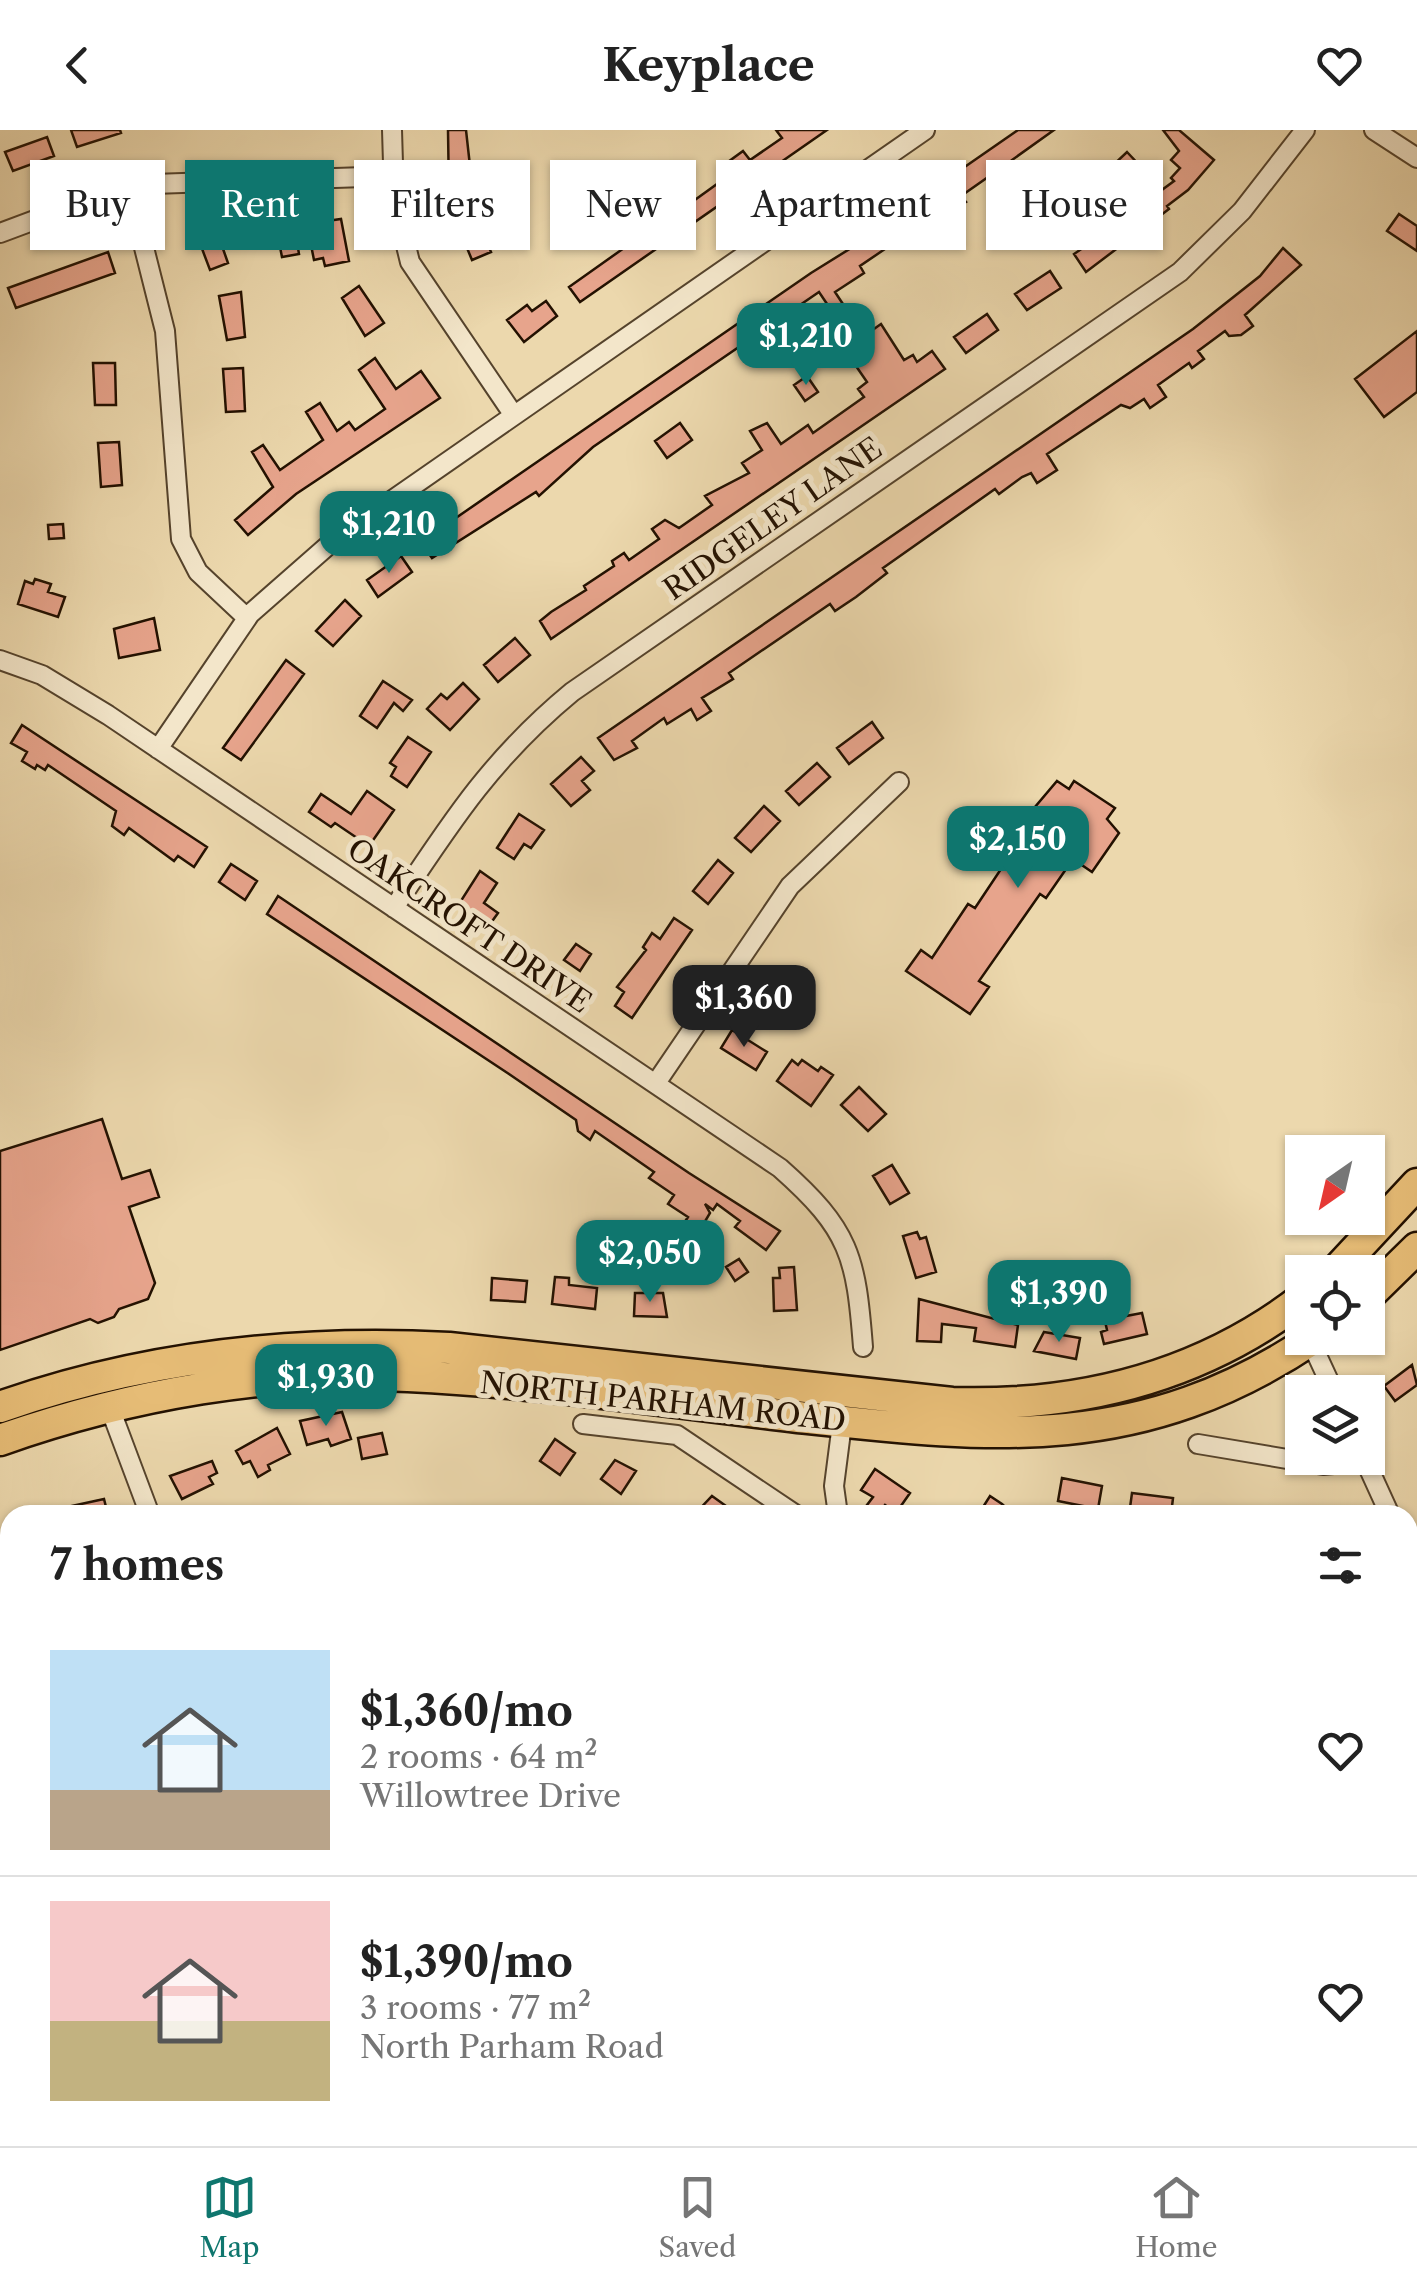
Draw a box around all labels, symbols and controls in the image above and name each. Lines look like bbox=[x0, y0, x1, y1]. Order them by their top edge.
text: Keyplace bbox=[602, 37, 815, 93]
icon: back bbox=[50, 38, 105, 93]
icon: heart bbox=[1312, 38, 1367, 93]
chip: Buy bbox=[30, 160, 165, 250]
chip: Rent bbox=[185, 160, 334, 250]
chip: Filters bbox=[354, 160, 530, 250]
chip: New bbox=[550, 160, 696, 250]
chip: Apartment bbox=[716, 160, 966, 250]
chip: House bbox=[986, 160, 1163, 250]
pin: $1,210 bbox=[725, 303, 887, 388]
text: $1,210 bbox=[759, 316, 853, 355]
street label: RIDGELEY LANE bbox=[656, 429, 889, 608]
pin: $1,210 bbox=[308, 491, 470, 576]
text: $1,210 bbox=[342, 504, 436, 543]
pin: $2,150 bbox=[937, 806, 1099, 891]
text: $2,150 bbox=[969, 819, 1067, 858]
street label: OAKCROFT DRIVE bbox=[340, 830, 598, 1021]
pin: $1,360 bbox=[663, 965, 825, 1050]
text: $1,360 bbox=[695, 978, 793, 1017]
north arrow bbox=[1285, 1135, 1385, 1235]
map controls bbox=[1285, 1135, 1385, 1475]
pin: $2,050 bbox=[569, 1220, 731, 1305]
text: $2,050 bbox=[598, 1233, 702, 1272]
button: locate bbox=[1285, 1255, 1385, 1355]
pin: $1,390 bbox=[978, 1260, 1140, 1345]
text: $1,390 bbox=[1010, 1273, 1108, 1312]
pin: $1,930 bbox=[245, 1344, 407, 1429]
text: $1,930 bbox=[277, 1357, 375, 1396]
street label: NORTH PARHAM ROAD bbox=[478, 1364, 848, 1439]
button: layers bbox=[1285, 1375, 1385, 1475]
icon: filters bbox=[1313, 1538, 1368, 1593]
text: 7 homes bbox=[50, 1539, 224, 1591]
text: $1,360/mo bbox=[360, 1685, 573, 1737]
icon: home bbox=[130, 1690, 250, 1810]
icon: heart bbox=[1313, 1723, 1368, 1778]
text: 2 rooms · 64 m² bbox=[360, 1737, 598, 1776]
text: Willowtree Drive bbox=[360, 1776, 621, 1815]
text: $1,390/mo bbox=[360, 1936, 573, 1988]
icon: home bbox=[130, 1941, 250, 2061]
icon: heart bbox=[1313, 1974, 1368, 2029]
text: 3 rooms · 77 m² bbox=[360, 1988, 591, 2027]
text: North Parham Road bbox=[360, 2027, 664, 2066]
tab: Map bbox=[199, 2170, 260, 2264]
tab: Saved bbox=[659, 2170, 736, 2264]
tab: Home bbox=[1135, 2170, 1218, 2264]

